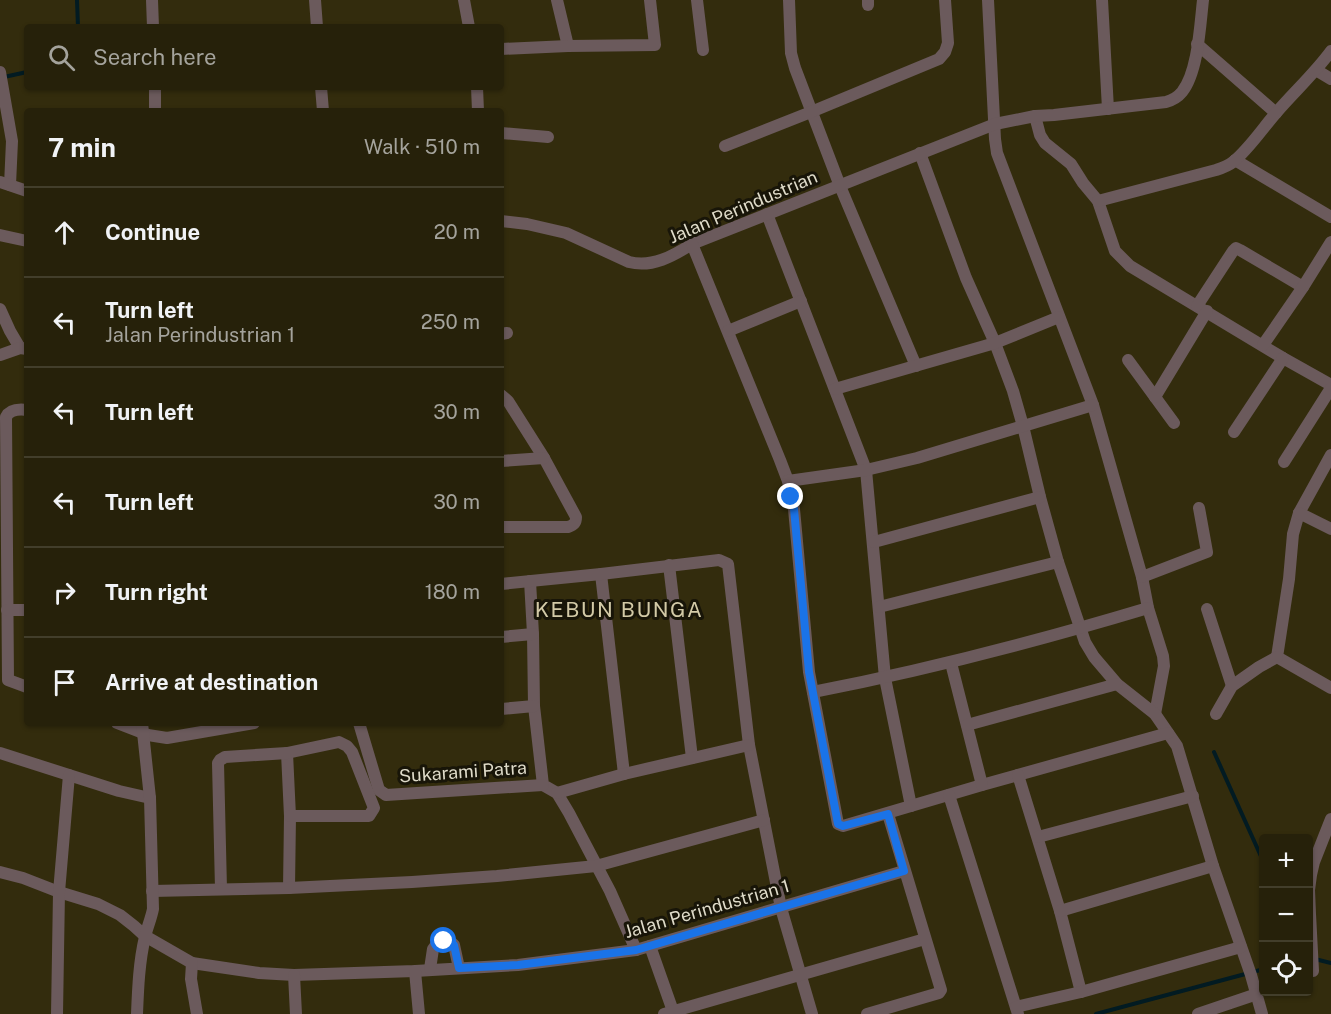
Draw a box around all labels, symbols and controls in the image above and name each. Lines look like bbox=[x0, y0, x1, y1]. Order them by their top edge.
search box bbox=[24, 24, 504, 90]
icon: search bbox=[45, 41, 78, 74]
text: Search here bbox=[93, 44, 217, 70]
text: 7 min bbox=[48, 132, 116, 163]
text: Walk · 510 m bbox=[364, 135, 480, 159]
street label: Jalan Perindustrian bbox=[665, 166, 820, 247]
icon: ahead bbox=[48, 216, 81, 249]
text: Continue bbox=[105, 219, 200, 245]
text: 20 m bbox=[434, 220, 480, 244]
text: Turn left bbox=[105, 297, 194, 323]
icon: left bbox=[48, 306, 81, 339]
text: 250 m bbox=[421, 310, 480, 334]
text: Jalan Perindustrian 1 bbox=[105, 323, 295, 347]
icon: left bbox=[48, 396, 81, 429]
text: Turn left bbox=[105, 399, 194, 425]
text: 30 m bbox=[433, 400, 480, 424]
route end bbox=[777, 483, 803, 509]
icon: left bbox=[48, 486, 81, 519]
text: Turn left bbox=[105, 489, 194, 515]
text: 30 m bbox=[433, 490, 480, 514]
icon: right bbox=[48, 576, 81, 609]
text: Turn right bbox=[105, 579, 208, 605]
text: 180 m bbox=[425, 580, 480, 604]
district label: KEBUN BUNGA bbox=[535, 597, 703, 622]
icon: arrive bbox=[48, 666, 81, 699]
text: Arrive at destination bbox=[105, 669, 318, 695]
street label: Sukarami Patra bbox=[398, 757, 528, 786]
map controls bbox=[1259, 834, 1313, 996]
button: + bbox=[1259, 834, 1313, 888]
street label: Jalan Perindustrian 1 bbox=[622, 875, 792, 942]
button: − bbox=[1259, 888, 1313, 942]
route start bbox=[430, 927, 456, 953]
button: locate bbox=[1259, 942, 1313, 996]

